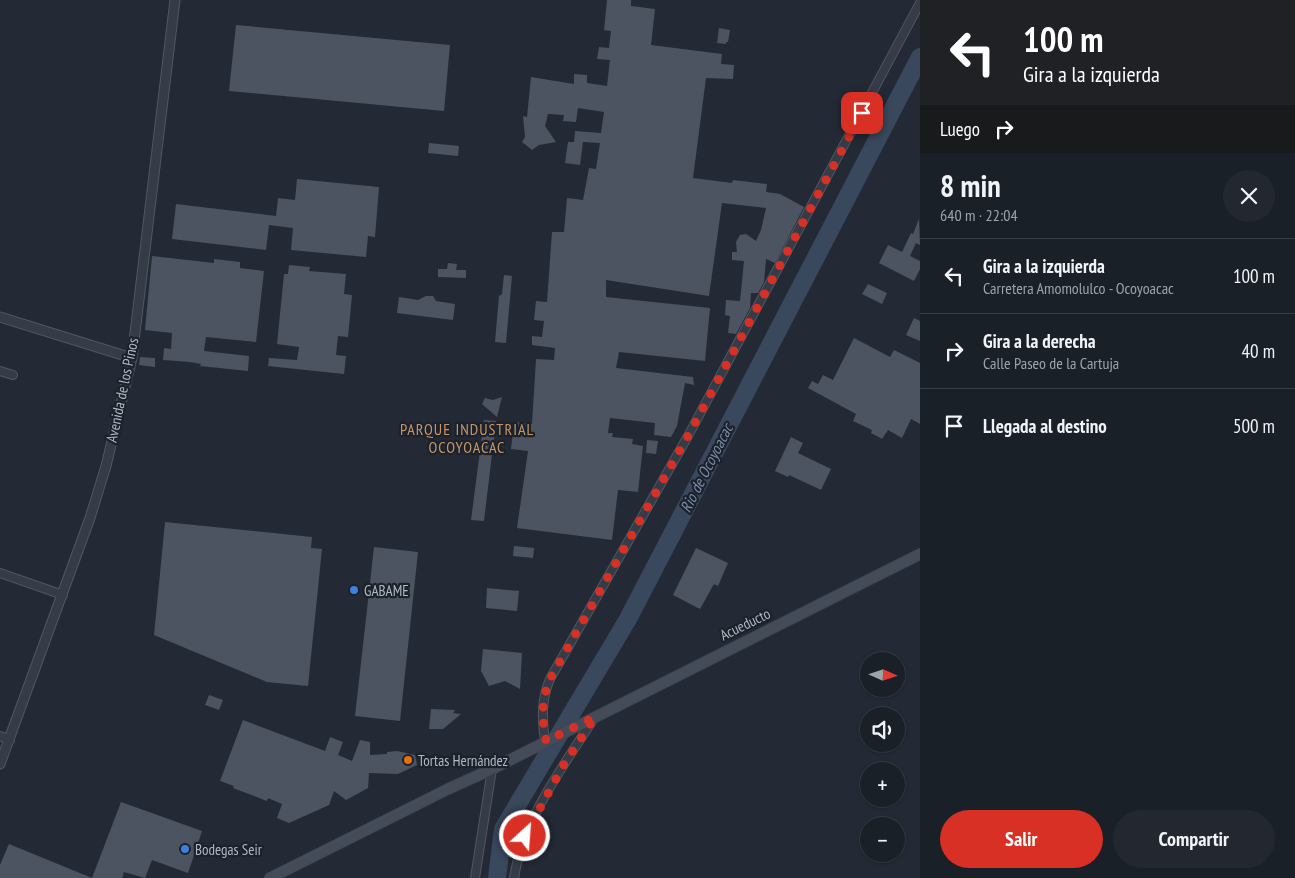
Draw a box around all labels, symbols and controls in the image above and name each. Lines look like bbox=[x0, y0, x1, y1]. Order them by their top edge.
text: 100 m bbox=[1023, 16, 1104, 62]
icon: left bbox=[940, 20, 1005, 85]
text: Gira a la izquierda bbox=[1023, 60, 1160, 88]
pin bbox=[841, 92, 883, 134]
icon: arrive bbox=[848, 99, 876, 127]
icon: right bbox=[990, 115, 1018, 143]
text: Luego bbox=[940, 117, 980, 141]
text: 8 min bbox=[940, 166, 1001, 205]
button: close bbox=[1223, 170, 1275, 222]
text: 640 m · 22:04 bbox=[940, 205, 1018, 225]
text: Gira a la izquierda bbox=[983, 254, 1105, 278]
icon: left bbox=[940, 262, 968, 290]
text: 100 m bbox=[1233, 264, 1275, 288]
text: Carretera Amomolulco - Ocoyoacac bbox=[983, 278, 1174, 298]
text: Gira a la derecha bbox=[983, 329, 1096, 353]
street label: Avenida de los Pinos bbox=[102, 336, 142, 444]
icon: right bbox=[940, 337, 968, 365]
text: 40 m bbox=[1242, 339, 1275, 363]
text: Calle Paseo de la Cartuja bbox=[983, 353, 1119, 373]
icon: arrive bbox=[940, 412, 968, 440]
text: Llegada al destino bbox=[983, 414, 1107, 438]
text: 500 m bbox=[1233, 414, 1275, 438]
water label: Rio de Ocoyoacac bbox=[675, 418, 738, 516]
district label: PARQUE INDUSTRIAL OCOYOACAC bbox=[400, 419, 534, 457]
place label: GABAME bbox=[364, 581, 409, 600]
marker: GABAME bbox=[348, 584, 360, 596]
street label: Acueducto bbox=[717, 604, 773, 644]
north arrow bbox=[860, 652, 905, 698]
map controls bbox=[860, 652, 905, 862]
button: sound bbox=[860, 707, 905, 752]
place label: Tortas Hernández bbox=[418, 751, 508, 770]
marker: Tortas Hernández bbox=[402, 754, 414, 766]
button: + bbox=[860, 762, 905, 807]
position arrow bbox=[498, 809, 550, 861]
button: Salir bbox=[940, 810, 1103, 868]
button: Compartir bbox=[1113, 810, 1275, 868]
button: − bbox=[860, 817, 905, 862]
place label: Bodegas Seir bbox=[195, 840, 263, 859]
marker: Bodegas Seir bbox=[179, 843, 191, 855]

